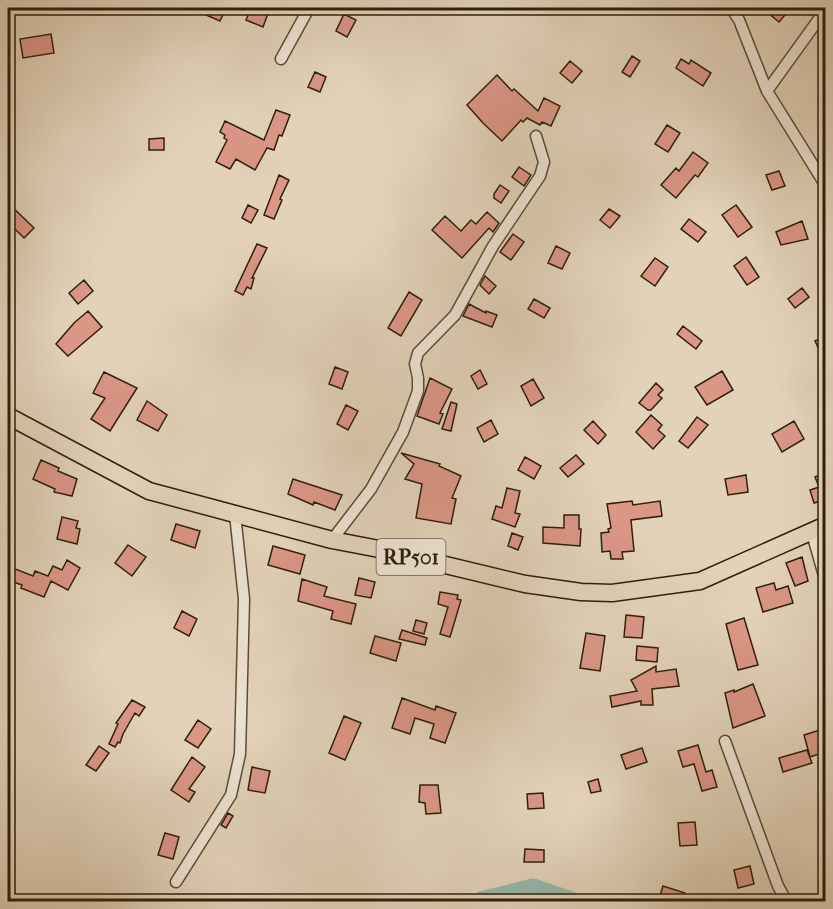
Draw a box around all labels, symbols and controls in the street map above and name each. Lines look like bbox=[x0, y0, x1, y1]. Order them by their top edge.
road number: RP501 bbox=[376, 539, 446, 575]

